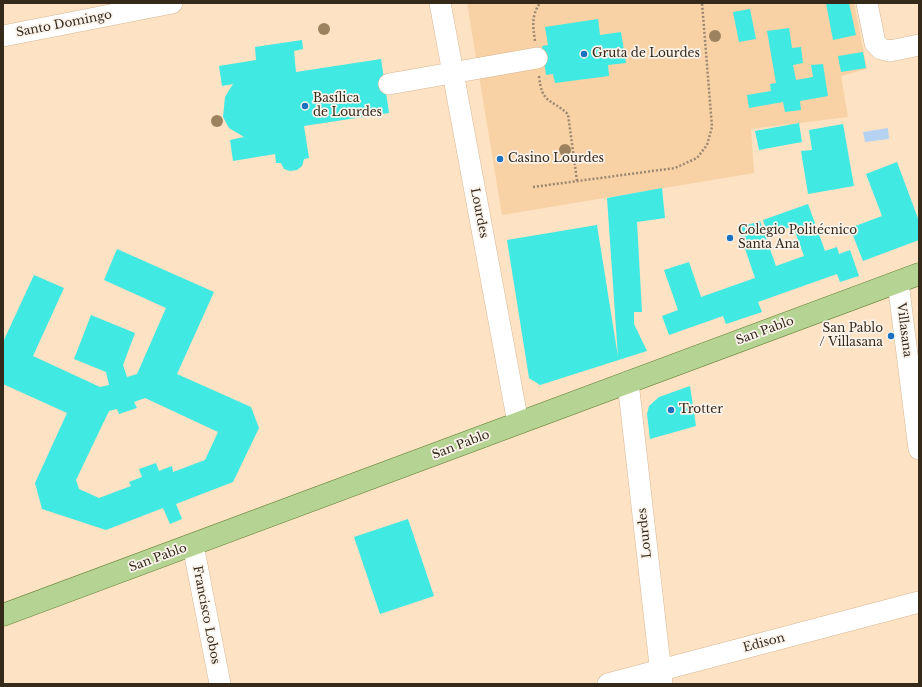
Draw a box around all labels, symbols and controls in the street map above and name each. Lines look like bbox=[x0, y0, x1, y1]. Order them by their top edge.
street label: Santo Domingo bbox=[15, 8, 113, 40]
place label: Gruta de Lourdes bbox=[592, 47, 700, 61]
marker: Gruta de Lourdes bbox=[579, 49, 589, 59]
place label: Basílica de Lourdes bbox=[313, 92, 382, 120]
marker: Basílica de Lourdes bbox=[300, 101, 310, 111]
place label: Casino Lourdes bbox=[508, 152, 604, 166]
marker: Casino Lourdes bbox=[495, 154, 505, 164]
street label: Lourdes bbox=[467, 187, 491, 239]
place label: Colegio Politécnico Santa Ana bbox=[738, 224, 857, 252]
marker: Colegio Politécnico Santa Ana bbox=[725, 233, 735, 243]
street label: Villasana bbox=[894, 302, 914, 358]
street label: San Pablo bbox=[734, 314, 796, 348]
place label: San Pablo / Villasana bbox=[819, 322, 883, 350]
marker: San Pablo / Villasana bbox=[886, 331, 896, 341]
place label: Trotter bbox=[679, 403, 723, 417]
marker: Trotter bbox=[666, 405, 676, 415]
street label: San Pablo bbox=[430, 427, 492, 463]
street label: Lourdes bbox=[635, 507, 655, 559]
street label: San Pablo bbox=[127, 541, 189, 575]
street label: Francisco Lobos bbox=[189, 565, 223, 665]
street label: Edison bbox=[742, 631, 786, 655]

